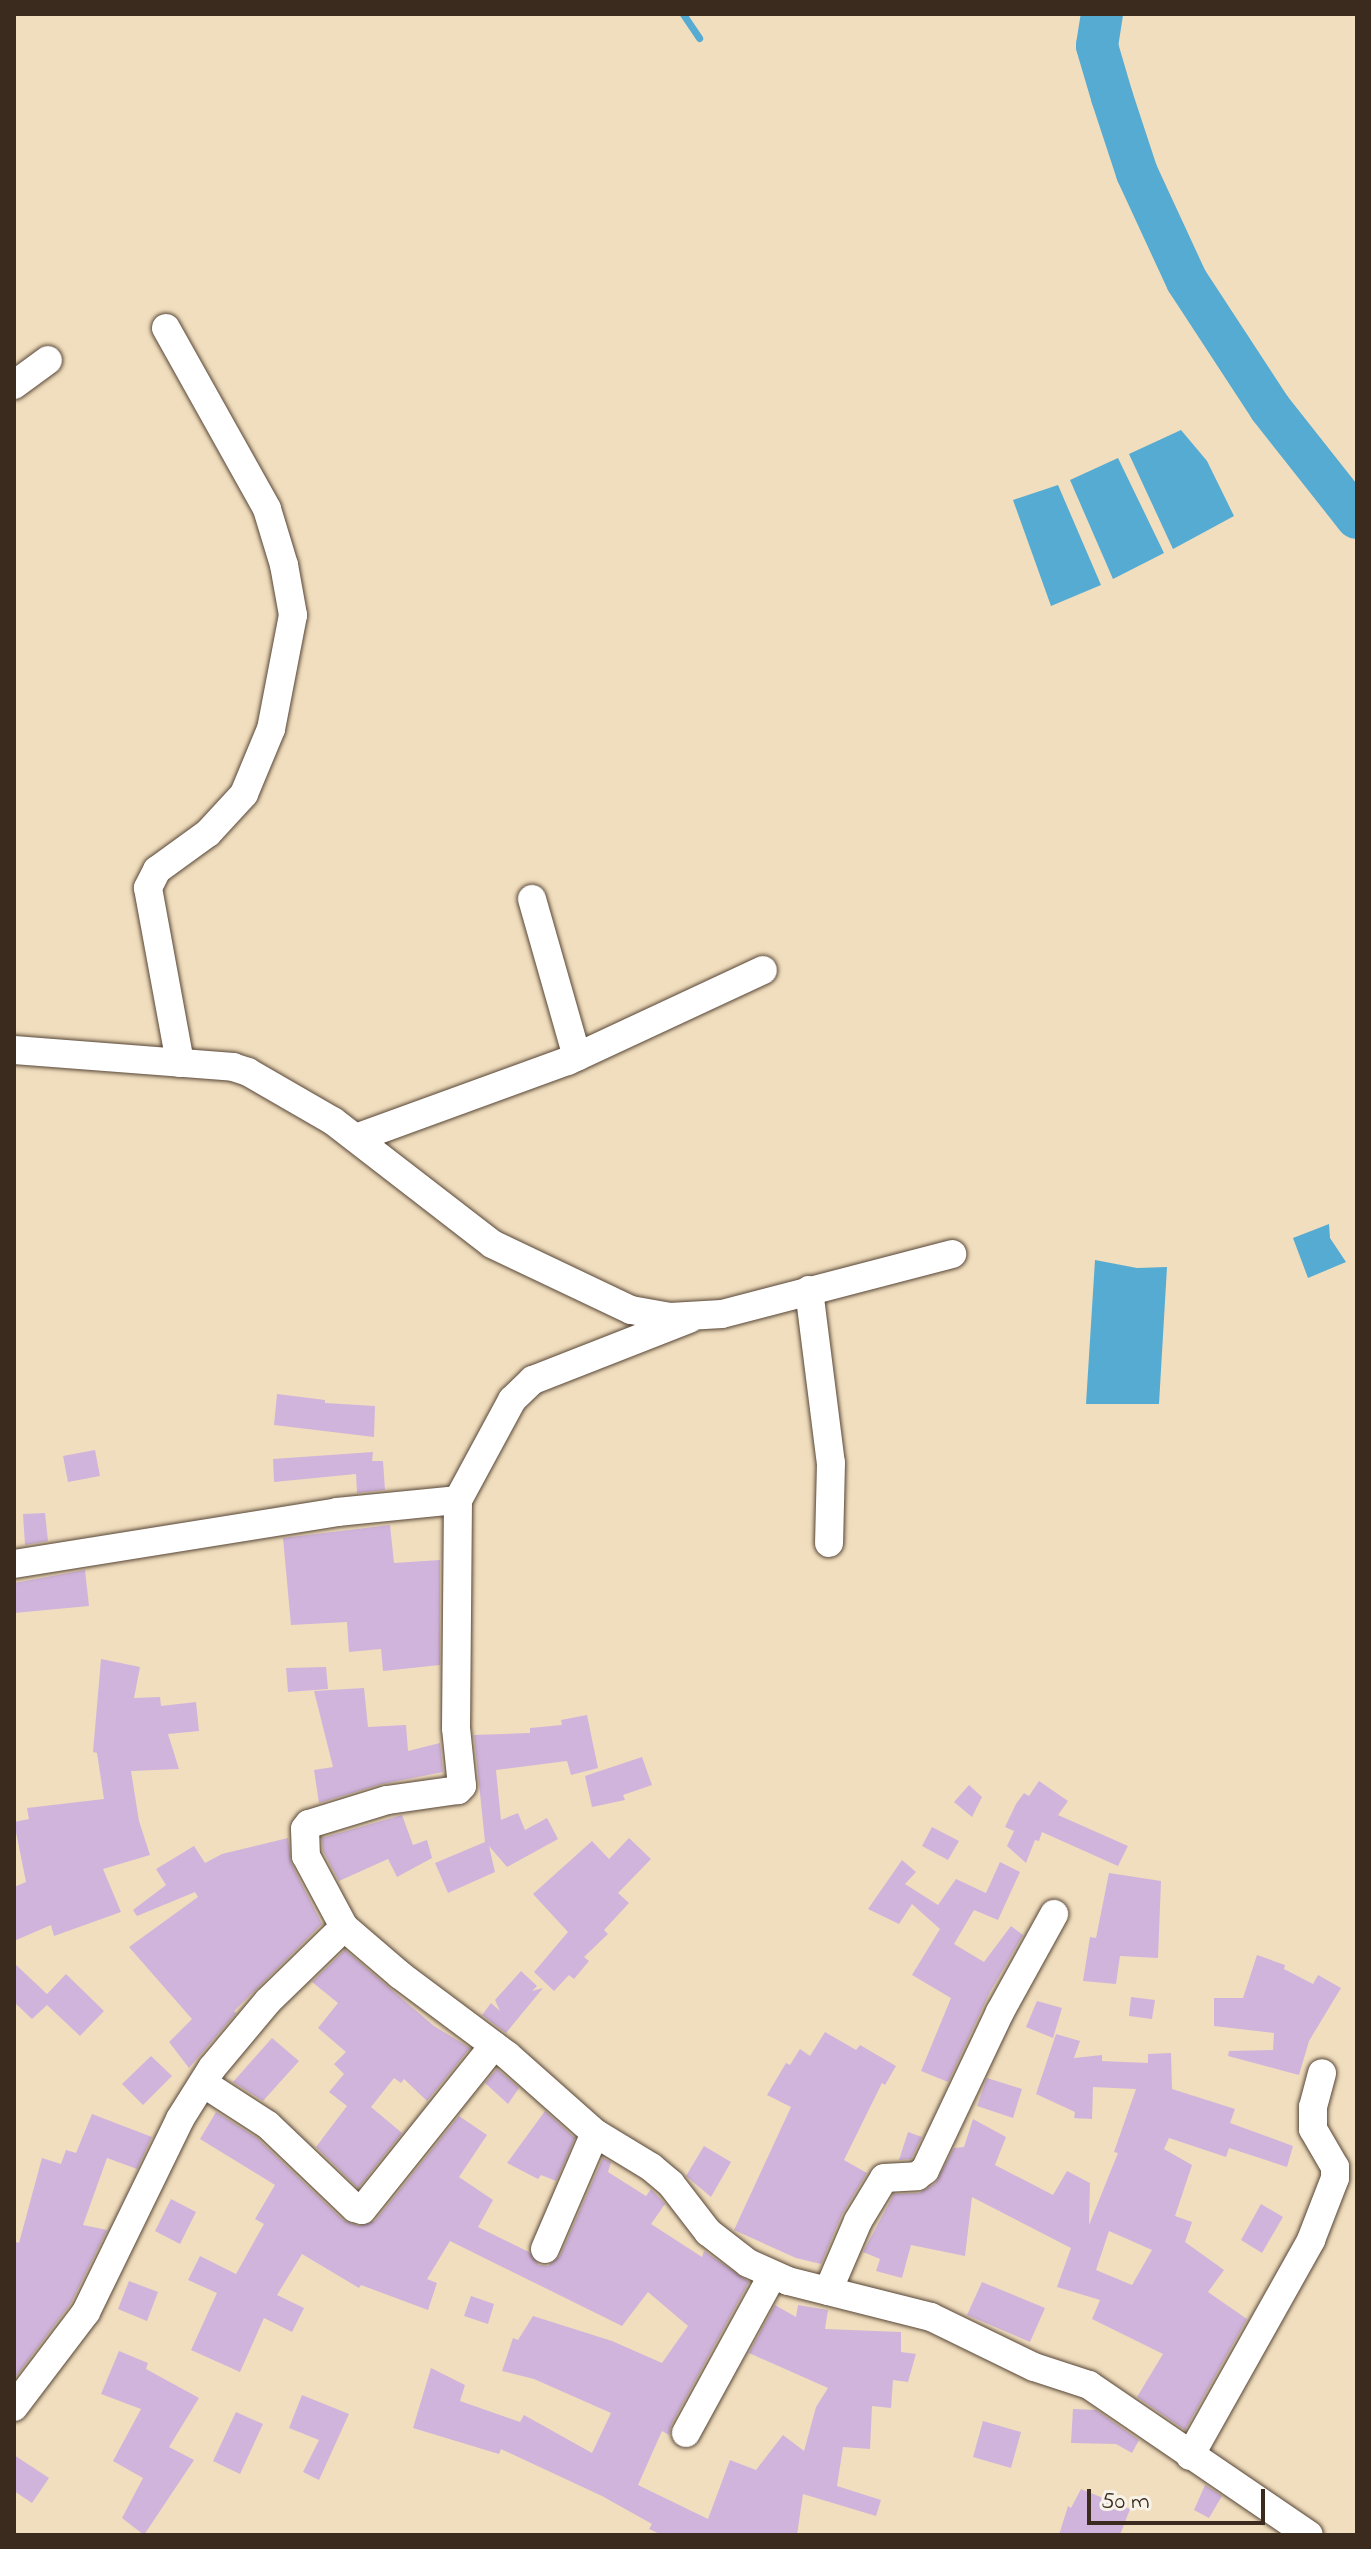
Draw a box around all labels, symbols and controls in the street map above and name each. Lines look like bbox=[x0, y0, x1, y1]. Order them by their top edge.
scale bar bbox=[1091, 2473, 1269, 2523]
text: 50 m bbox=[1101, 2485, 1150, 2520]

